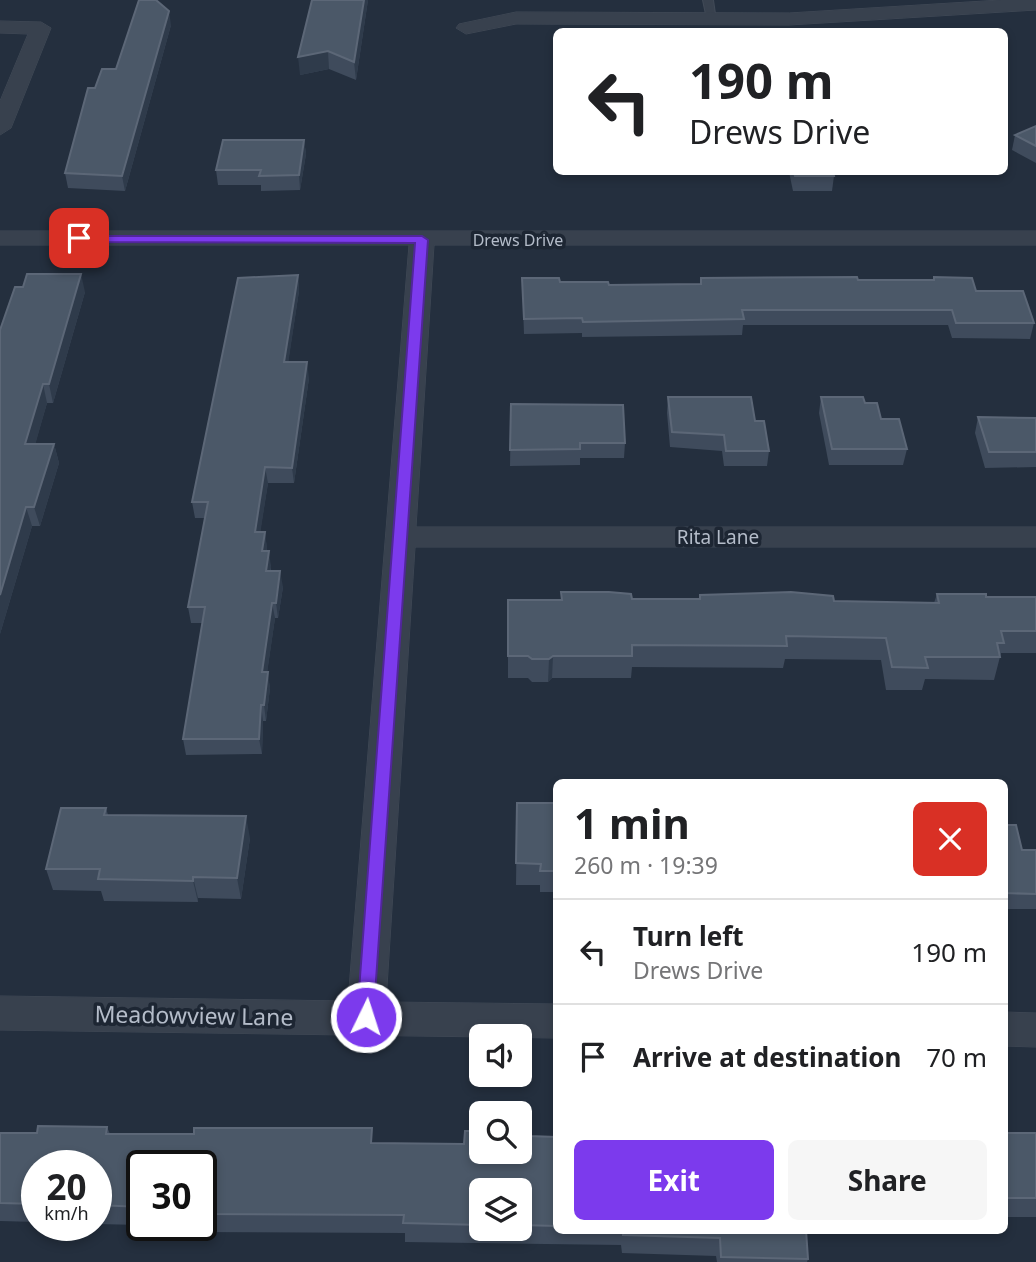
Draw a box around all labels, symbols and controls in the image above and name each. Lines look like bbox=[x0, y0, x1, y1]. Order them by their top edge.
text: 190 m bbox=[689, 47, 834, 113]
icon: left bbox=[574, 56, 665, 147]
text: Drews Drive bbox=[689, 110, 870, 153]
pin bbox=[49, 208, 109, 268]
icon: arrive bbox=[60, 219, 98, 257]
street label: Drews Drive bbox=[473, 229, 563, 251]
street label: Rita Lane bbox=[677, 524, 759, 550]
text: 1 min bbox=[574, 794, 690, 851]
button: close bbox=[913, 802, 987, 876]
text: 260 m · 19:39 bbox=[574, 849, 718, 881]
text: Turn left bbox=[633, 918, 744, 954]
icon: left bbox=[574, 933, 612, 971]
text: 190 m bbox=[911, 934, 987, 970]
text: Drews Drive bbox=[633, 954, 763, 986]
position arrow bbox=[329, 980, 403, 1054]
street label: Meadowview Lane bbox=[94, 997, 294, 1033]
map controls bbox=[469, 1024, 532, 1241]
button: sound bbox=[469, 1024, 532, 1087]
icon: arrive bbox=[574, 1038, 612, 1076]
text: Arrive at destination bbox=[633, 1039, 902, 1075]
text: 70 m bbox=[926, 1039, 987, 1075]
button: search bbox=[469, 1101, 532, 1164]
button: Exit bbox=[574, 1140, 774, 1220]
button: Share bbox=[788, 1140, 987, 1220]
speed limit sign: 30 bbox=[126, 1150, 217, 1241]
text: 20 bbox=[46, 1163, 87, 1210]
button: layers bbox=[469, 1178, 532, 1241]
text: km/h bbox=[44, 1201, 89, 1225]

